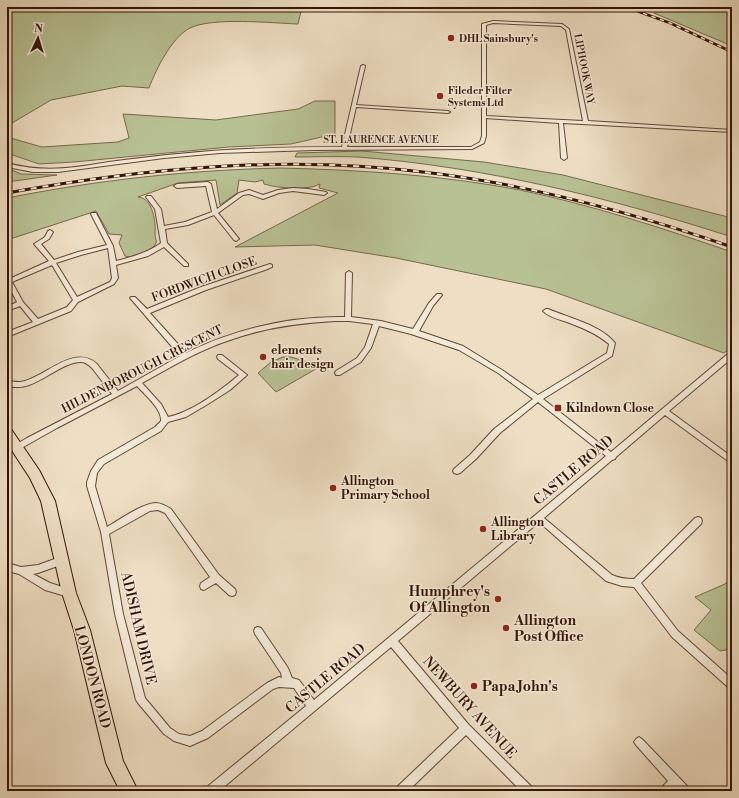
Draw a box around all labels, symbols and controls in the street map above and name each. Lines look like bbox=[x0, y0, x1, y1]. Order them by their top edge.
north arrow bbox=[18, 18, 58, 58]
text: N bbox=[34, 22, 44, 36]
marker: DHL Sainsbury's bbox=[446, 33, 456, 43]
place label: DHL Sainsbury's bbox=[459, 33, 538, 45]
street label: LIPHOOK WAY bbox=[571, 33, 597, 106]
place label: Fileder Filter Systems Ltd bbox=[448, 85, 512, 109]
marker: Fileder Filter Systems Ltd bbox=[435, 91, 445, 101]
street label: ST. LAURENCE AVENUE bbox=[323, 134, 439, 146]
street label: FORDWICH CLOSE bbox=[150, 253, 259, 305]
street label: HILDENBOROUGH CRESCENT bbox=[59, 322, 226, 417]
place label: elements hair design bbox=[271, 343, 335, 372]
marker: elements hair design bbox=[258, 352, 268, 362]
place label: Kilndown Close bbox=[566, 401, 655, 416]
marker: Kilndown Close bbox=[553, 403, 563, 413]
street label: CASTLE ROAD bbox=[530, 432, 618, 510]
place label: Allington Primary School bbox=[340, 474, 430, 503]
marker: Allington Primary School bbox=[328, 483, 338, 493]
place label: Allington Library bbox=[490, 515, 545, 544]
marker: Allington Library bbox=[478, 524, 488, 534]
street label: ADISHAM DRIVE bbox=[116, 569, 160, 686]
place label: Humphrey's Of Allington bbox=[409, 583, 490, 617]
marker: Humphrey's Of Allington bbox=[493, 594, 503, 604]
place label: Allington Post Office bbox=[513, 612, 584, 646]
marker: Allington Post Office bbox=[501, 623, 511, 633]
street label: LONDON ROAD bbox=[70, 624, 114, 731]
street label: CASTLE ROAD bbox=[282, 640, 370, 718]
street label: NEWBURY AVENUE bbox=[419, 653, 520, 763]
place label: Papa John's bbox=[482, 678, 558, 696]
marker: Papa John's bbox=[469, 681, 479, 691]

